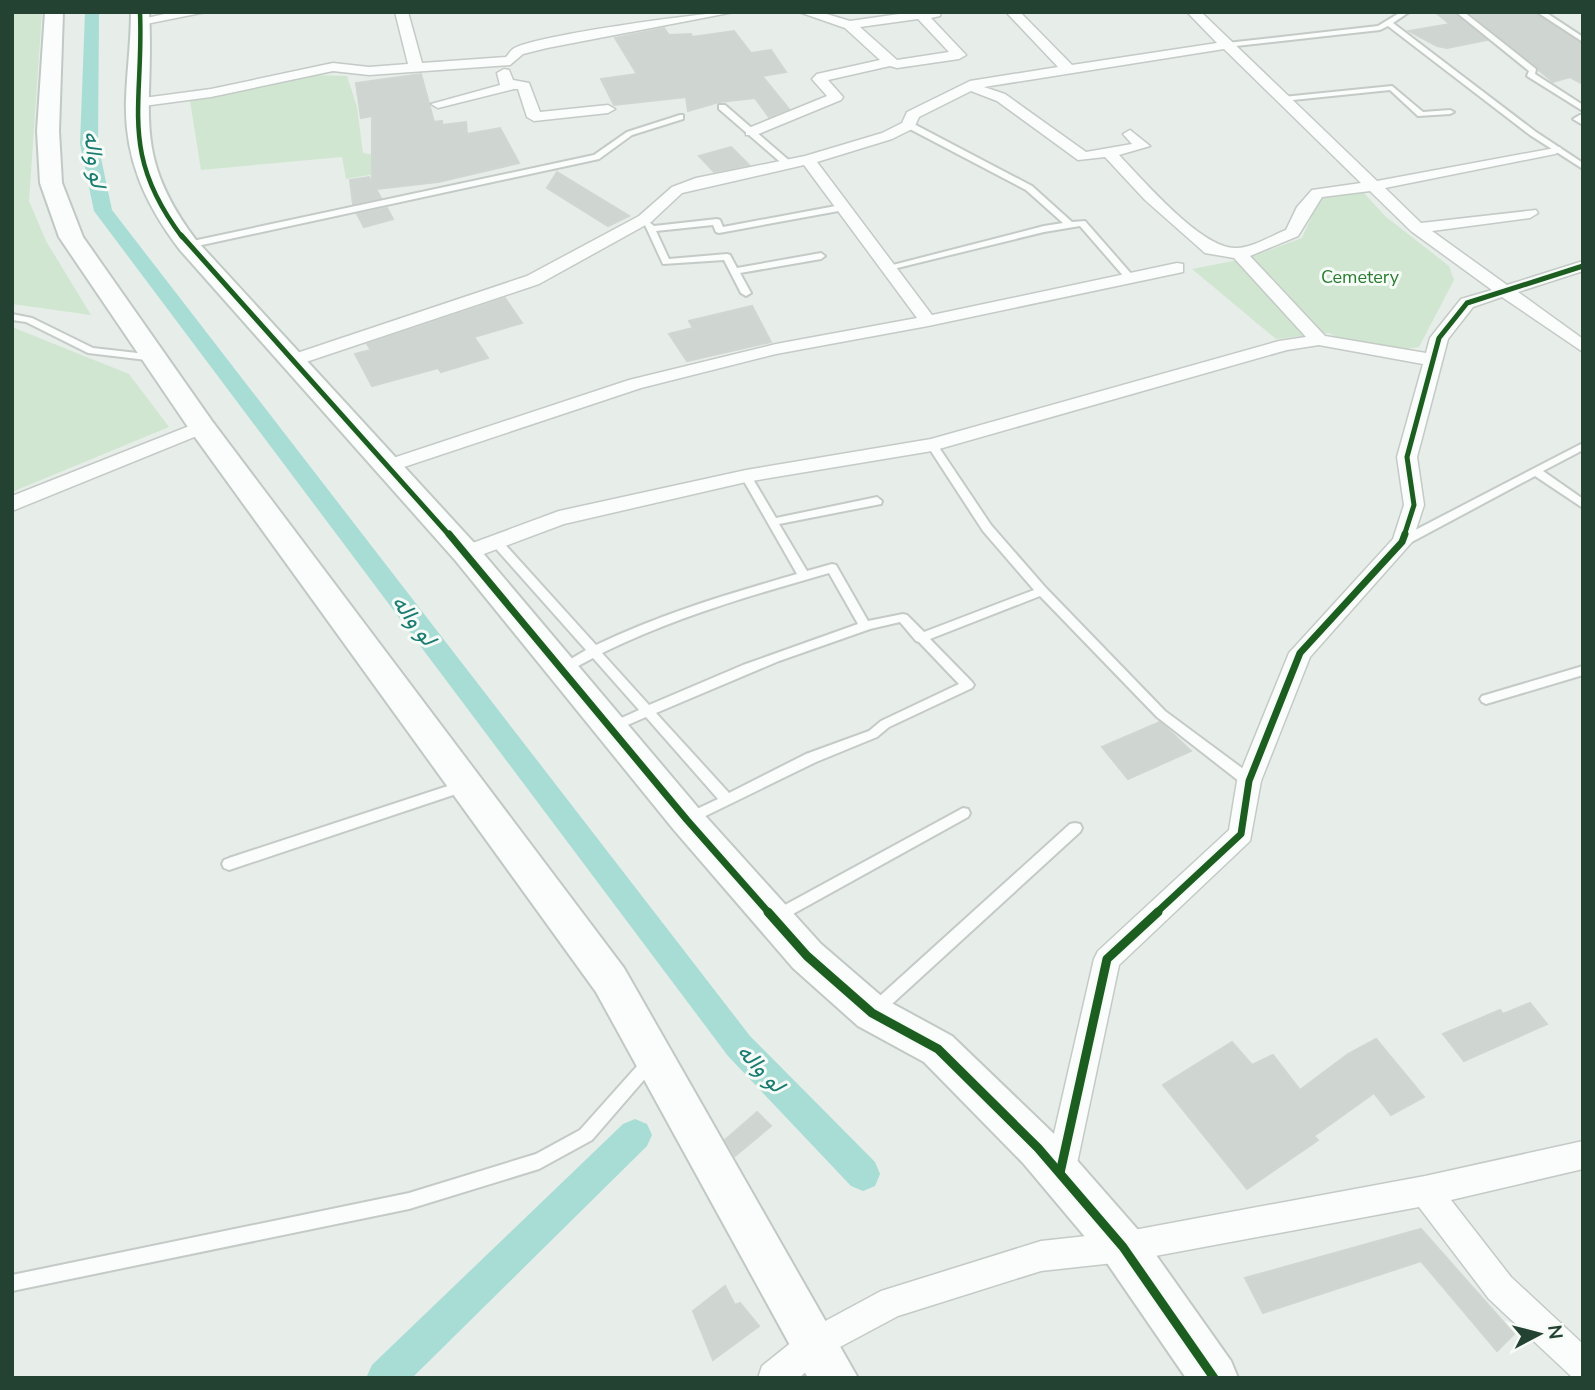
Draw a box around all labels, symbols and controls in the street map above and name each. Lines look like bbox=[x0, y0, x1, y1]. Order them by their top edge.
water label: لو واله bbox=[76, 129, 114, 191]
park label: Cemetery bbox=[1321, 265, 1400, 289]
water label: لو واله bbox=[385, 588, 445, 654]
water label: لو واله bbox=[730, 1037, 793, 1101]
north arrow bbox=[1504, 1299, 1574, 1369]
text: N bbox=[1541, 1323, 1569, 1341]

